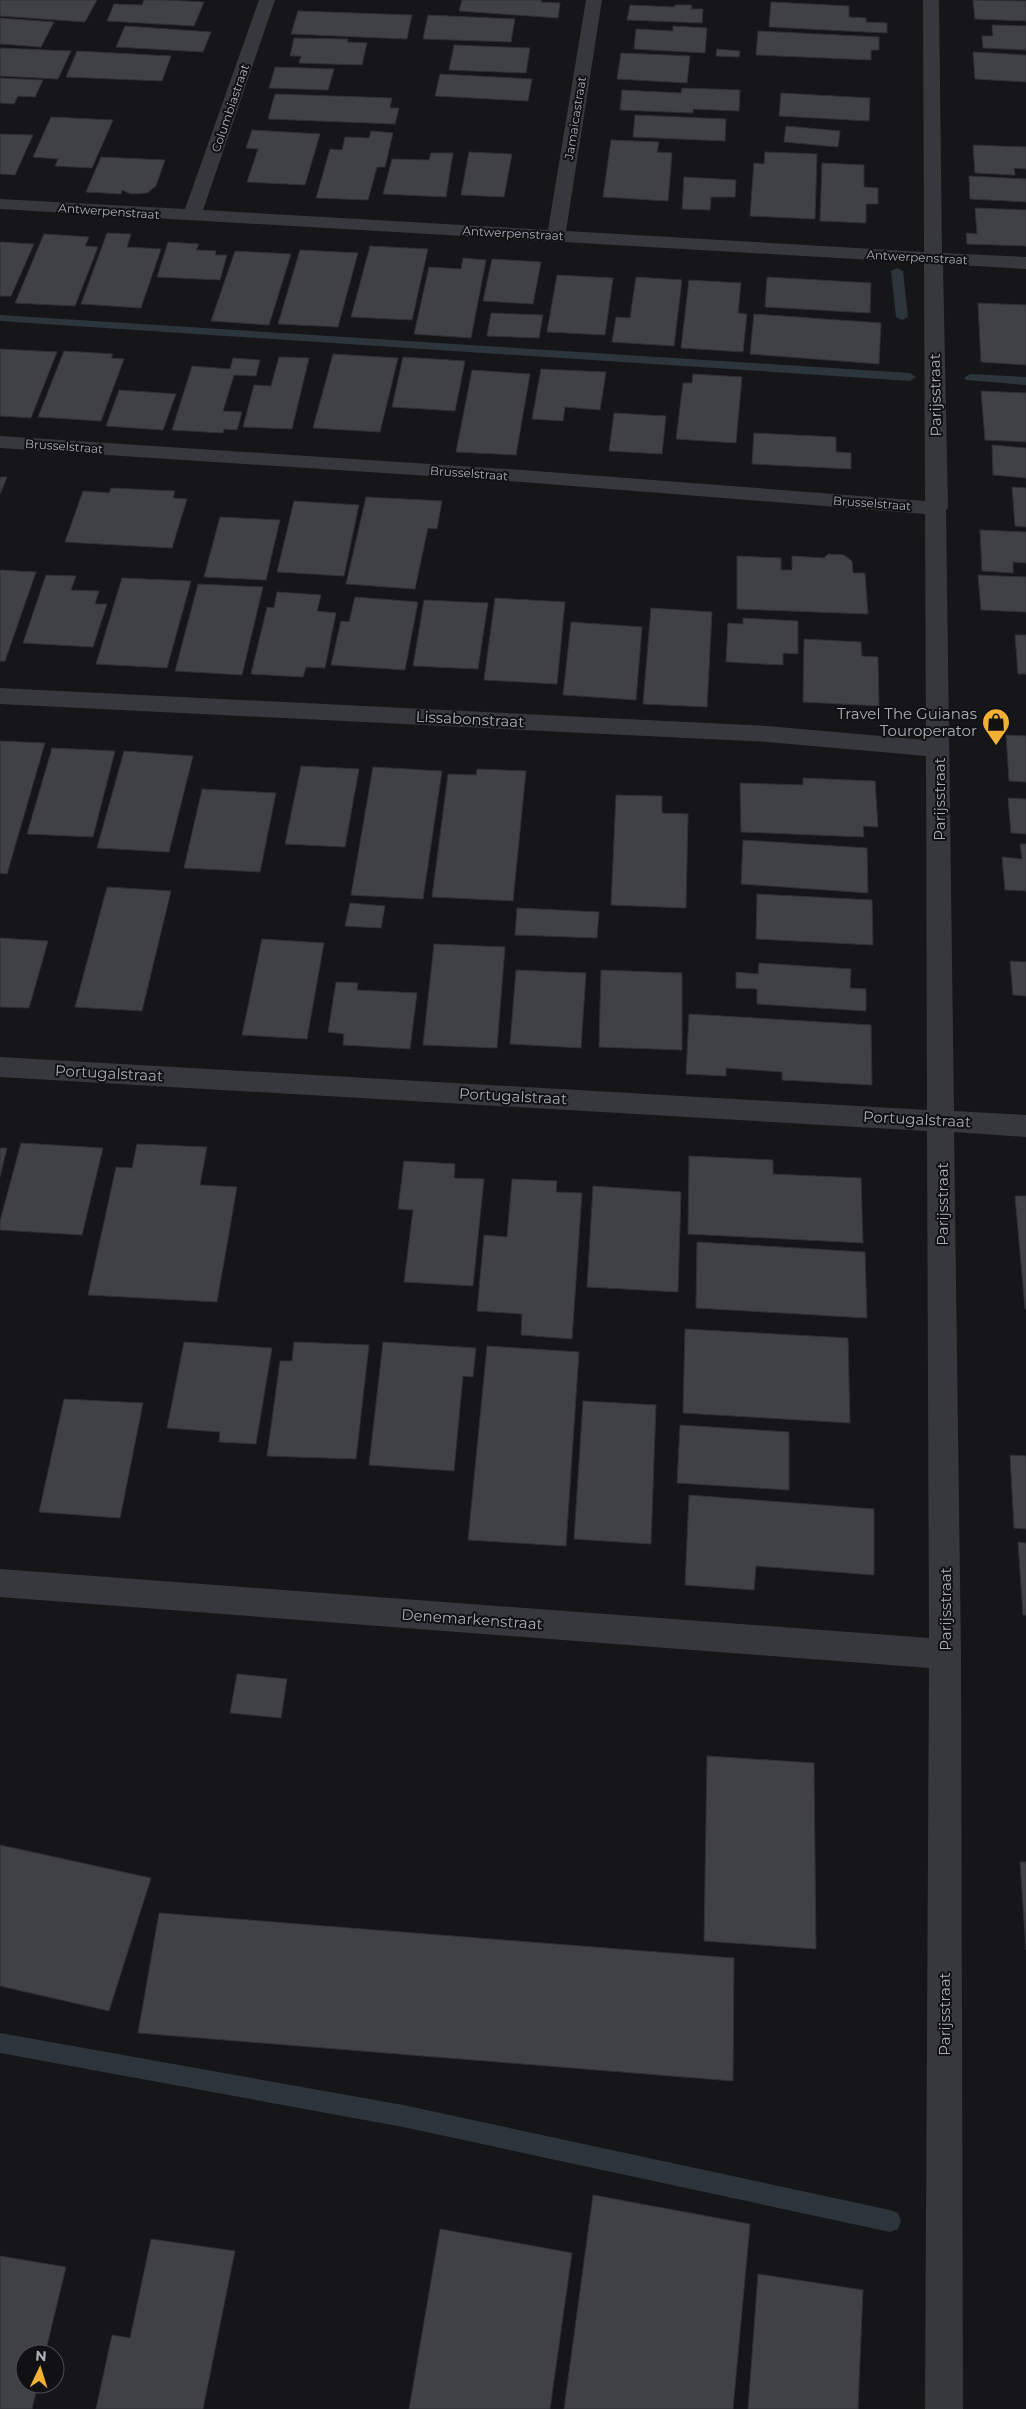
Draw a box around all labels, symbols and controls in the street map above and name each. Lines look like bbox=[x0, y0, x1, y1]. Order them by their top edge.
street label: Columbiastraat bbox=[208, 62, 252, 154]
street label: Jamaicastraat bbox=[561, 75, 589, 162]
street label: Antwerpenstraat bbox=[58, 200, 160, 222]
street label: Antwerpenstraat bbox=[462, 223, 564, 243]
street label: Antwerpenstraat bbox=[866, 247, 968, 267]
street label: Parijsstraat bbox=[925, 353, 945, 437]
street label: Brusselstraat bbox=[24, 436, 104, 456]
street label: Brusselstraat bbox=[429, 463, 509, 483]
street label: Brusselstraat bbox=[832, 493, 912, 513]
place label: Travel The Guianas Touroperator bbox=[837, 704, 977, 740]
street label: Lissabonstraat bbox=[415, 707, 525, 731]
shop icon: Travel The Guianas Touroperator bbox=[981, 707, 1011, 746]
street label: Parijsstraat bbox=[930, 757, 949, 841]
street label: Portugalstraat bbox=[54, 1061, 164, 1085]
street label: Portugalstraat bbox=[458, 1084, 568, 1108]
street label: Portugalstraat bbox=[862, 1107, 972, 1131]
street label: Parijsstraat bbox=[933, 1162, 952, 1246]
street label: Parijsstraat bbox=[936, 1567, 955, 1651]
street label: Denemarkenstraat bbox=[401, 1605, 543, 1633]
street label: Parijsstraat bbox=[935, 1972, 954, 2056]
north arrow bbox=[15, 2344, 65, 2394]
text: N bbox=[35, 2347, 47, 2365]

